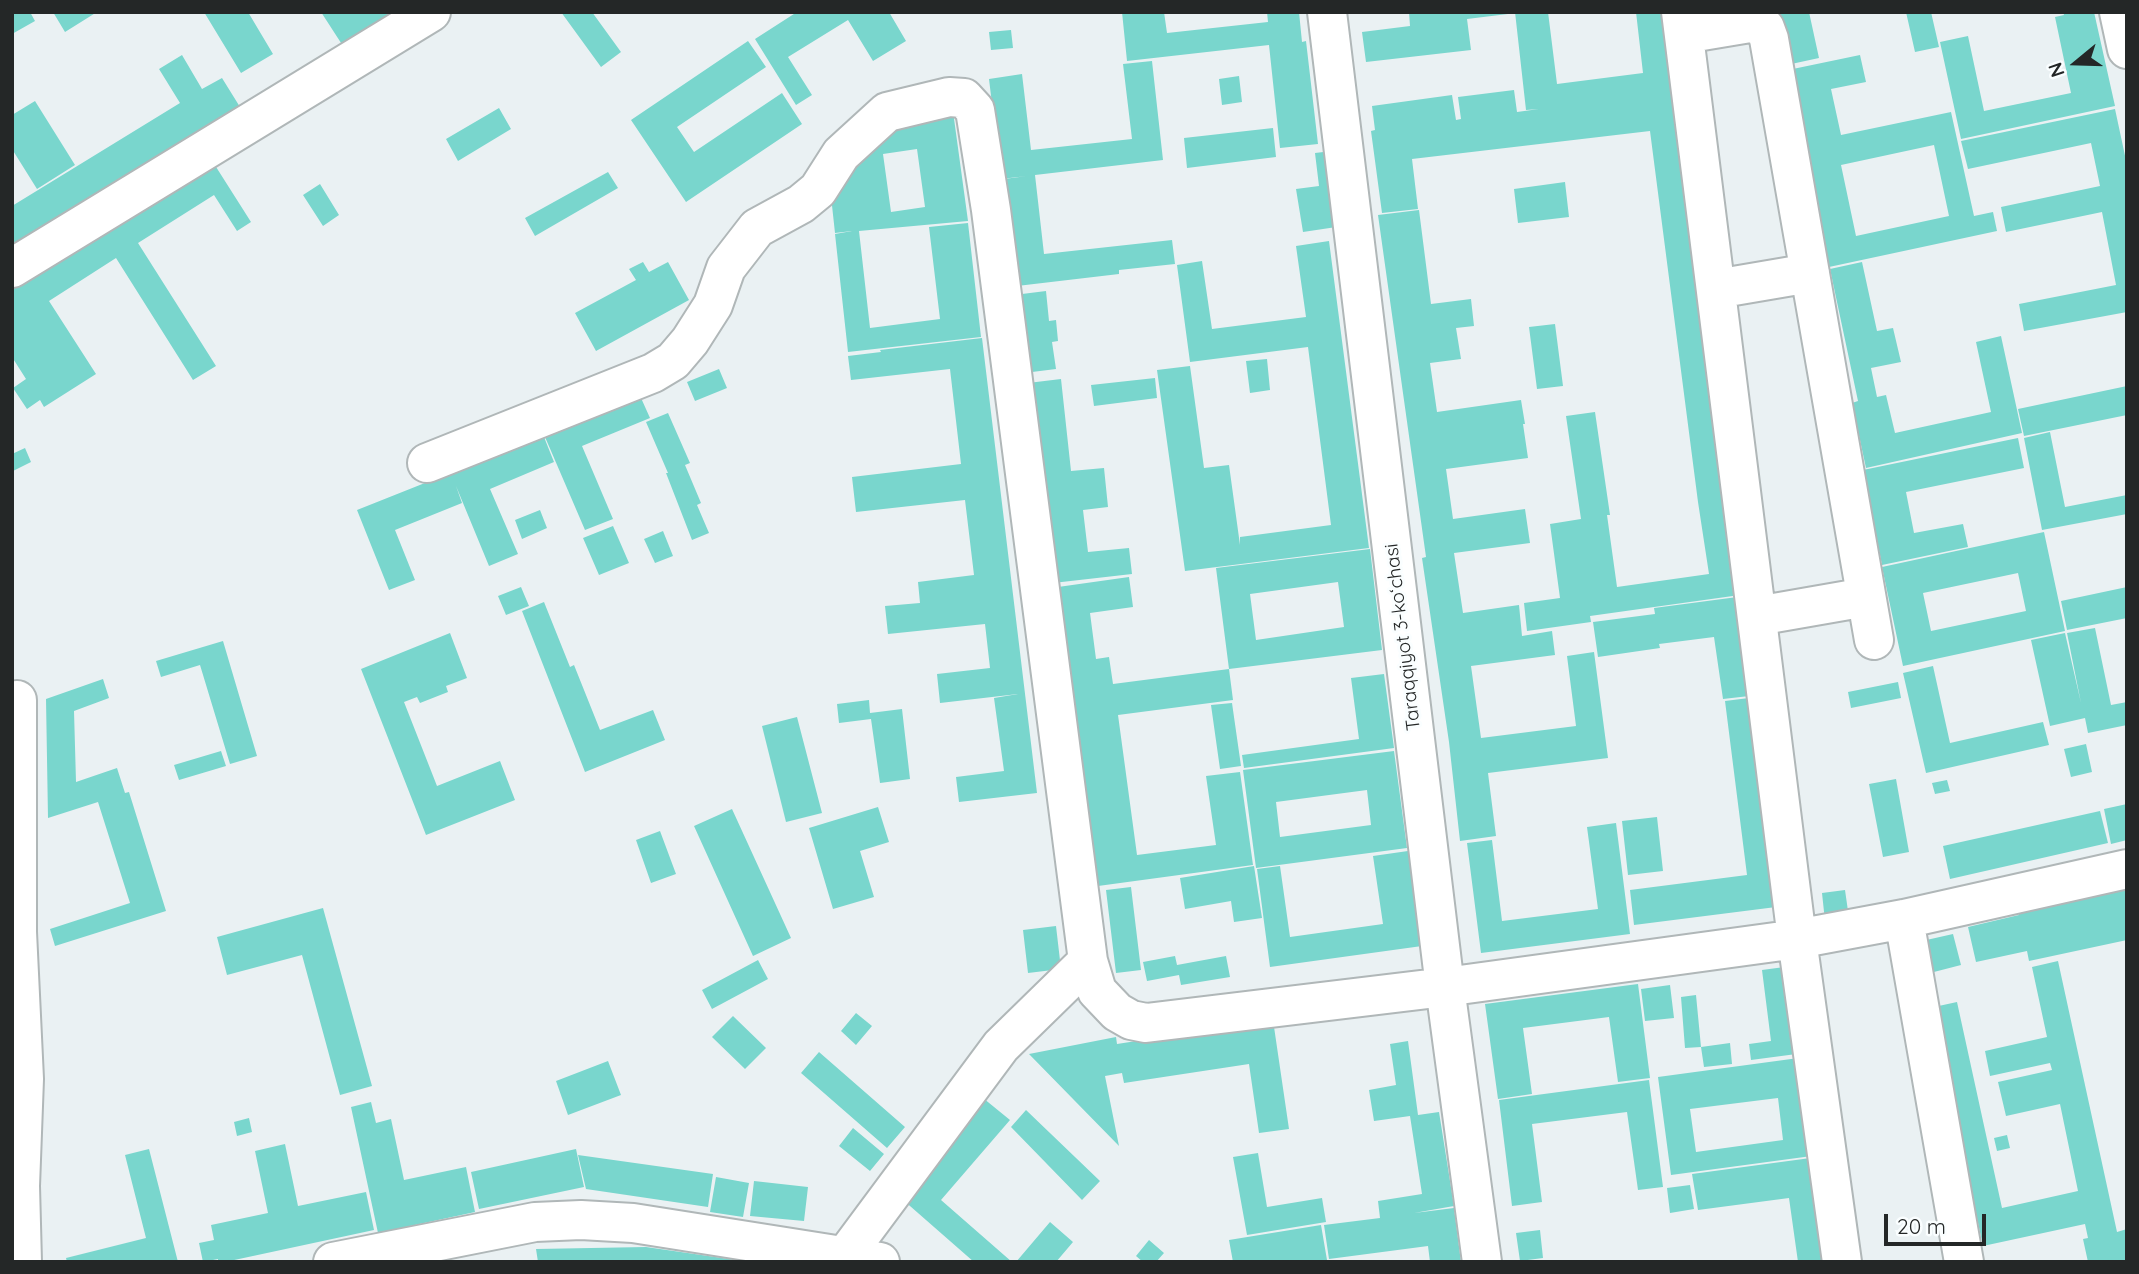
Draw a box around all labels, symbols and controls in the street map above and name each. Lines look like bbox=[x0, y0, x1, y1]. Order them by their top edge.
north arrow bbox=[2041, 28, 2111, 98]
text: N bbox=[2043, 59, 2070, 80]
street label: Taraqqiyot 3-koʻchasi bbox=[1380, 542, 1426, 732]
scale bar bbox=[1887, 1200, 1988, 1244]
text: 20 m bbox=[1897, 1213, 1946, 1239]

